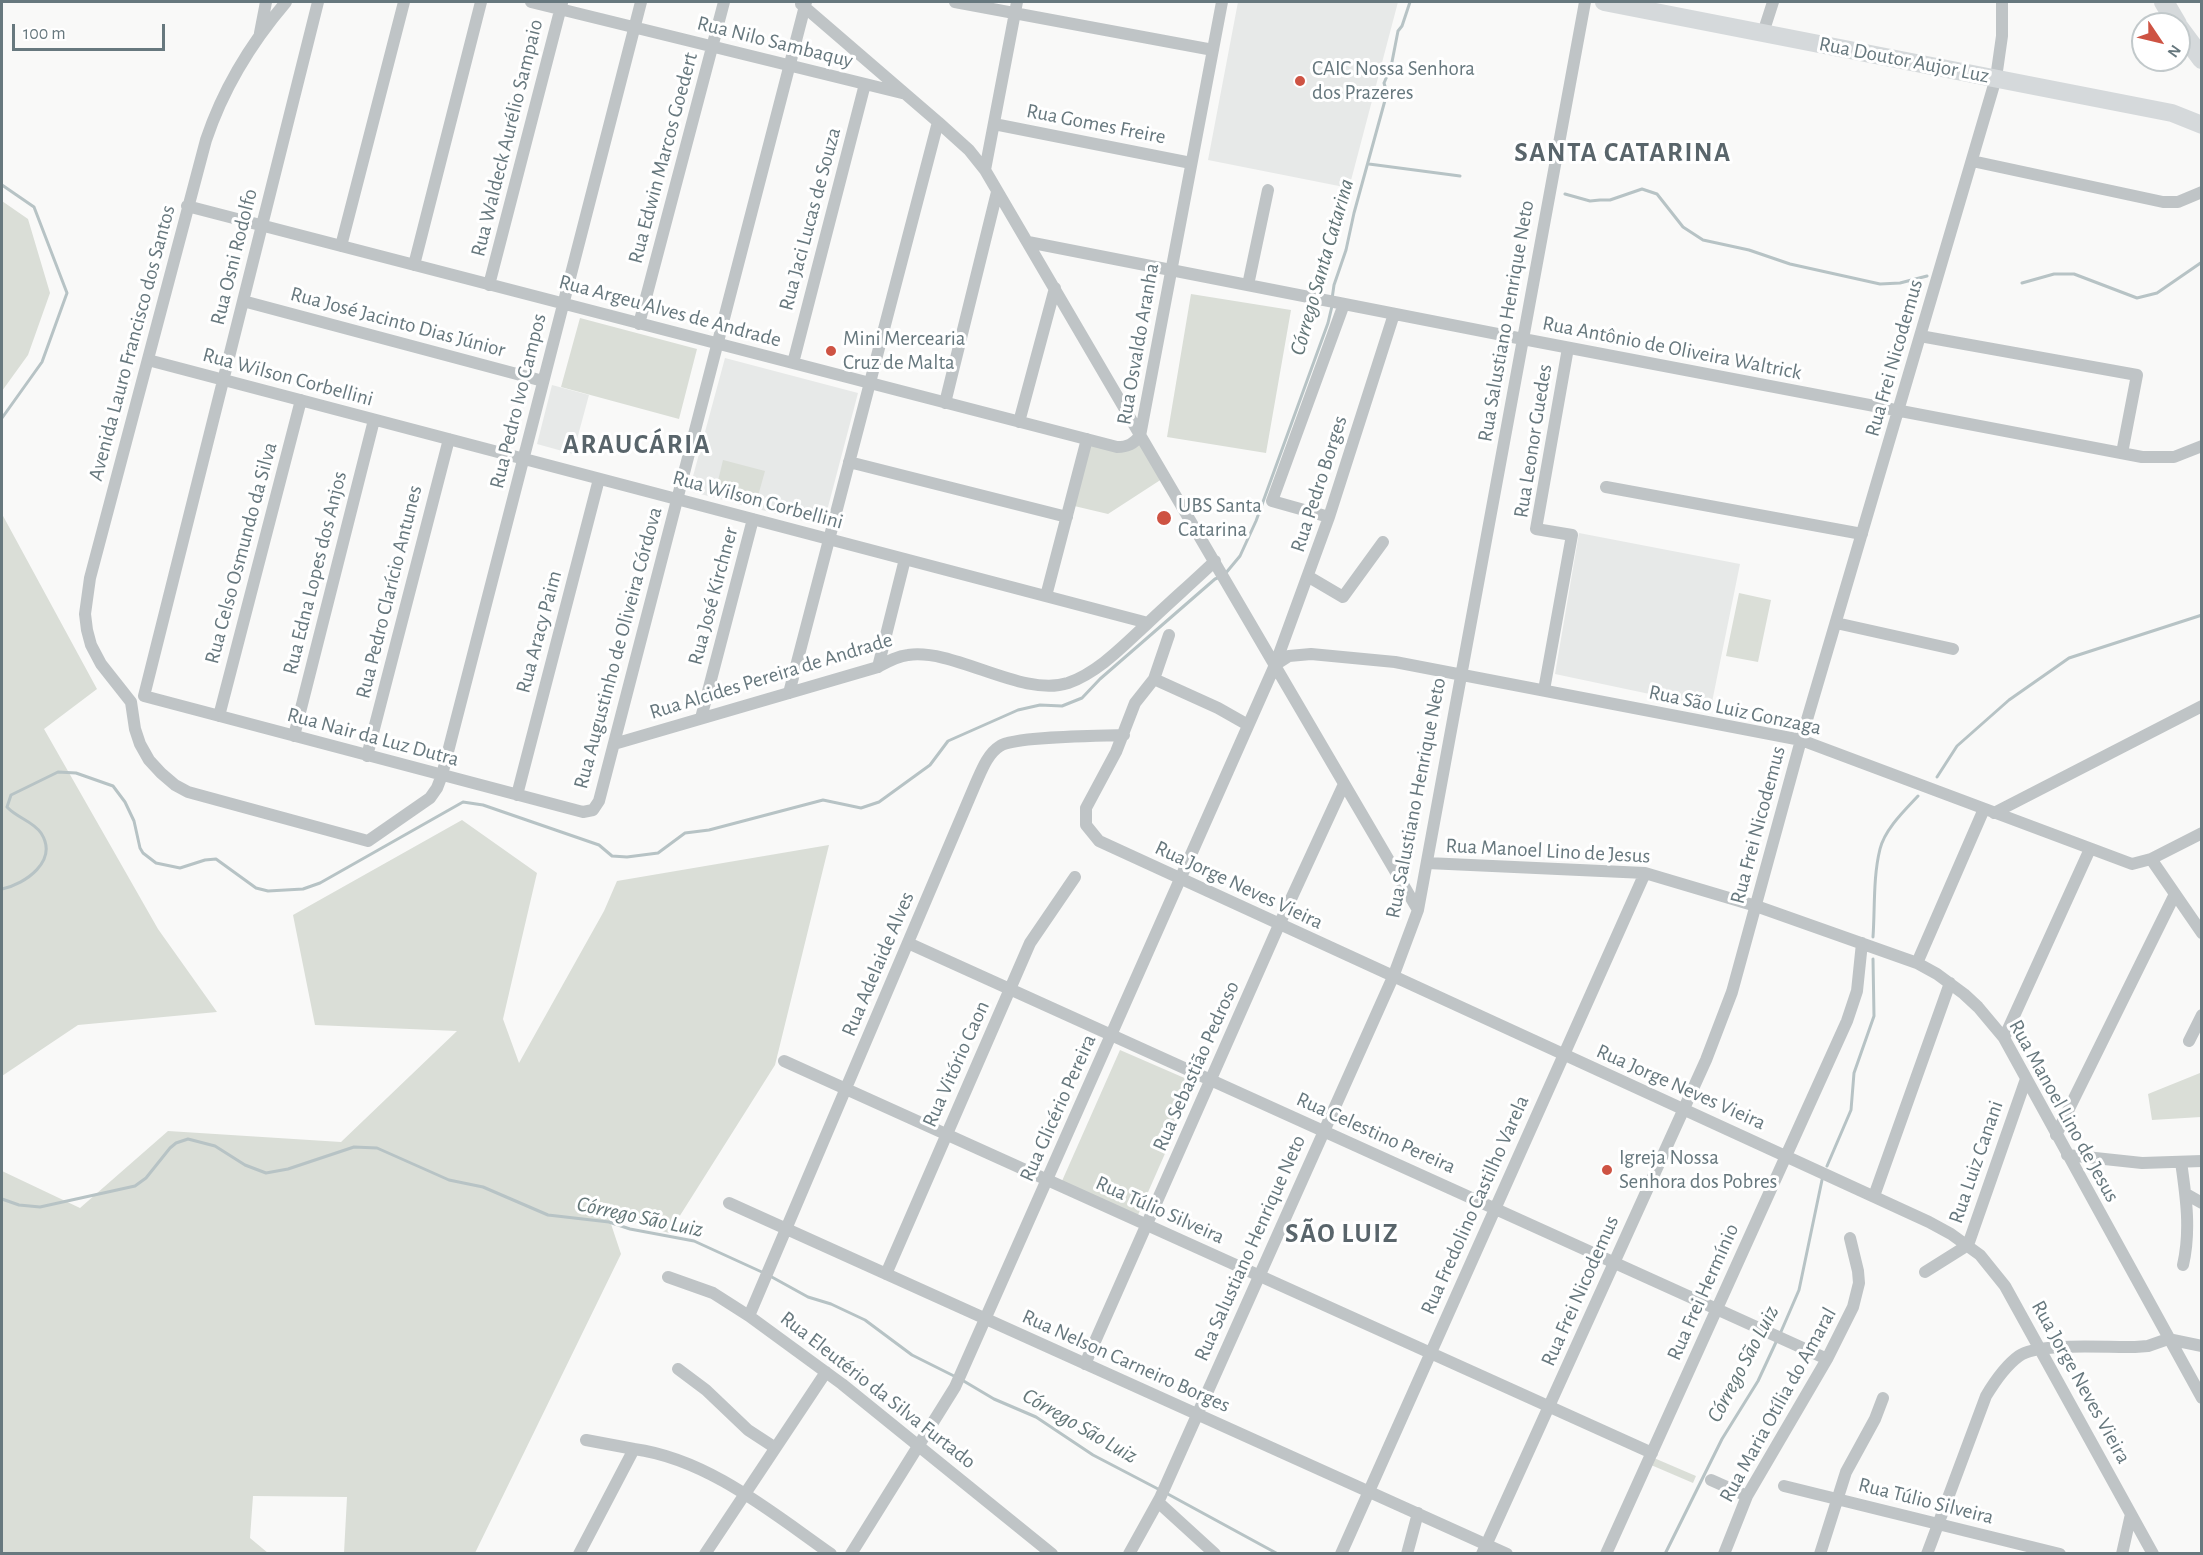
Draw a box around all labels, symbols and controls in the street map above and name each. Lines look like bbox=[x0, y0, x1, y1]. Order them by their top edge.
street label: Rua Nilo Sambaquy bbox=[694, 10, 856, 74]
scale bar bbox=[15, 12, 168, 50]
north arrow bbox=[2131, 12, 2191, 72]
street label: Rua Waldeck Aurélio Sampaio bbox=[465, 17, 549, 259]
text: 100 m bbox=[23, 25, 66, 43]
street label: Rua Doutor Aujor Luz bbox=[1817, 31, 1991, 89]
text: N bbox=[2164, 42, 2184, 60]
street label: Rua Edwin Marcos Goedert bbox=[623, 50, 703, 266]
place label: CAIC Nossa Senhora dos Prazeres bbox=[1312, 56, 1475, 106]
marker: CAIC Nossa Senhora dos Prazeres bbox=[1293, 74, 1307, 88]
street label: Rua Gomes Freire bbox=[1024, 98, 1168, 150]
street label: Rua Jaci Lucas de Souza bbox=[773, 125, 847, 313]
district label: SANTA CATARINA bbox=[1514, 137, 1732, 169]
water label: Córrego Santa Catarina bbox=[1284, 176, 1360, 358]
street label: Rua Osni Rodolfo bbox=[205, 186, 263, 328]
street label: Rua Salustiano Henrique Neto bbox=[1472, 198, 1540, 444]
street label: Avenida Lauro Francisco dos Santos bbox=[83, 202, 181, 484]
street label: Rua Osvaldo Aranha bbox=[1111, 261, 1165, 427]
street label: Rua Argeu Alves de Andrade bbox=[556, 269, 784, 353]
street label: Rua Frei Nicodemus bbox=[1860, 277, 1928, 439]
street label: Rua José Jacinto Dias Júnior bbox=[288, 281, 508, 363]
street label: Rua Antônio de Oliveira Waltrick bbox=[1540, 310, 1804, 386]
street label: Rua Pedro Ivo Campos bbox=[484, 311, 552, 491]
place label: Mini Mercearia Cruz de Malta bbox=[843, 326, 965, 376]
street label: Rua Wilson Corbellini bbox=[200, 342, 376, 412]
marker: Mini Mercearia Cruz de Malta bbox=[824, 344, 838, 358]
street label: Rua Leonor Guedes bbox=[1508, 362, 1558, 520]
street label: Rua Pedro Borges bbox=[1285, 413, 1353, 555]
district label: ARAUCÁRIA bbox=[563, 429, 711, 461]
street label: Rua Celso Osmundo da Silva bbox=[199, 439, 283, 667]
street label: Rua Wilson Corbellini bbox=[670, 465, 846, 535]
street label: Rua Edna Lopes dos Anjos bbox=[278, 469, 352, 677]
street label: Rua Pedro Clarício Antunes bbox=[350, 483, 428, 701]
place label: UBS Santa Catarina bbox=[1178, 493, 1262, 543]
street label: Rua Augustinho de Oliveira Córdova bbox=[568, 504, 668, 792]
marker: UBS Santa Catarina bbox=[1155, 509, 1173, 527]
street label: Rua José Kirchner bbox=[682, 524, 744, 668]
street label: Rua Aracy Paim bbox=[511, 568, 567, 696]
street label: Rua Alcides Pereira de Andrade bbox=[646, 627, 896, 725]
street label: Rua Salustiano Henrique Neto bbox=[1380, 675, 1452, 921]
street label: Rua São Luiz Gonzaga bbox=[1646, 679, 1824, 741]
street label: Rua Nair da Luz Dutra bbox=[284, 702, 462, 772]
street label: Rua Frei Nicodemus bbox=[1725, 743, 1791, 907]
street label: Rua Manoel Lino de Jesus bbox=[1445, 833, 1651, 869]
street label: Rua Jorge Neves Vieira bbox=[1151, 835, 1327, 935]
street label: Rua Adelaide Alves bbox=[836, 888, 920, 1040]
street label: Rua Sebastião Pedroso bbox=[1147, 977, 1245, 1155]
street label: Rua Vitório Caon bbox=[917, 997, 995, 1131]
street label: Rua Manoel Lino de Jesus bbox=[2003, 1015, 2125, 1207]
street label: Rua Glicério Pereira bbox=[1014, 1030, 1102, 1186]
street label: Rua Jorge Neves Vieira bbox=[1592, 1038, 1770, 1136]
street label: Rua Celestino Pereira bbox=[1292, 1087, 1460, 1179]
street label: Rua Fredolino Castilho Varela bbox=[1415, 1091, 1535, 1319]
street label: Rua Luiz Canani bbox=[1943, 1097, 2009, 1227]
street label: Rua Salustiano Henrique Neto bbox=[1189, 1131, 1311, 1365]
place label: Igreja Nossa Senhora dos Pobres bbox=[1619, 1145, 1777, 1195]
marker: Igreja Nossa Senhora dos Pobres bbox=[1600, 1163, 1614, 1177]
street label: Rua Túlio Silveira bbox=[1092, 1170, 1228, 1250]
water label: Córrego São Luiz bbox=[574, 1191, 706, 1243]
street label: Rua Frei Nicodemus bbox=[1536, 1212, 1624, 1370]
district label: SÃO LUIZ bbox=[1285, 1218, 1399, 1250]
street label: Rua Frei Hermínio bbox=[1662, 1220, 1744, 1364]
street label: Rua Jorge Neves Vieira bbox=[2026, 1296, 2136, 1468]
water label: Córrego São Luiz bbox=[1701, 1301, 1785, 1427]
street label: Rua Maria Otília do Amaral bbox=[1714, 1303, 1842, 1507]
street label: Rua Nelson Carneiro Borges bbox=[1018, 1304, 1234, 1418]
street label: Rua Eleutério da Silva Furtado bbox=[775, 1306, 981, 1474]
water label: Córrego São Luiz bbox=[1018, 1382, 1142, 1470]
street label: Rua Túlio Silveira bbox=[1856, 1472, 1996, 1530]

